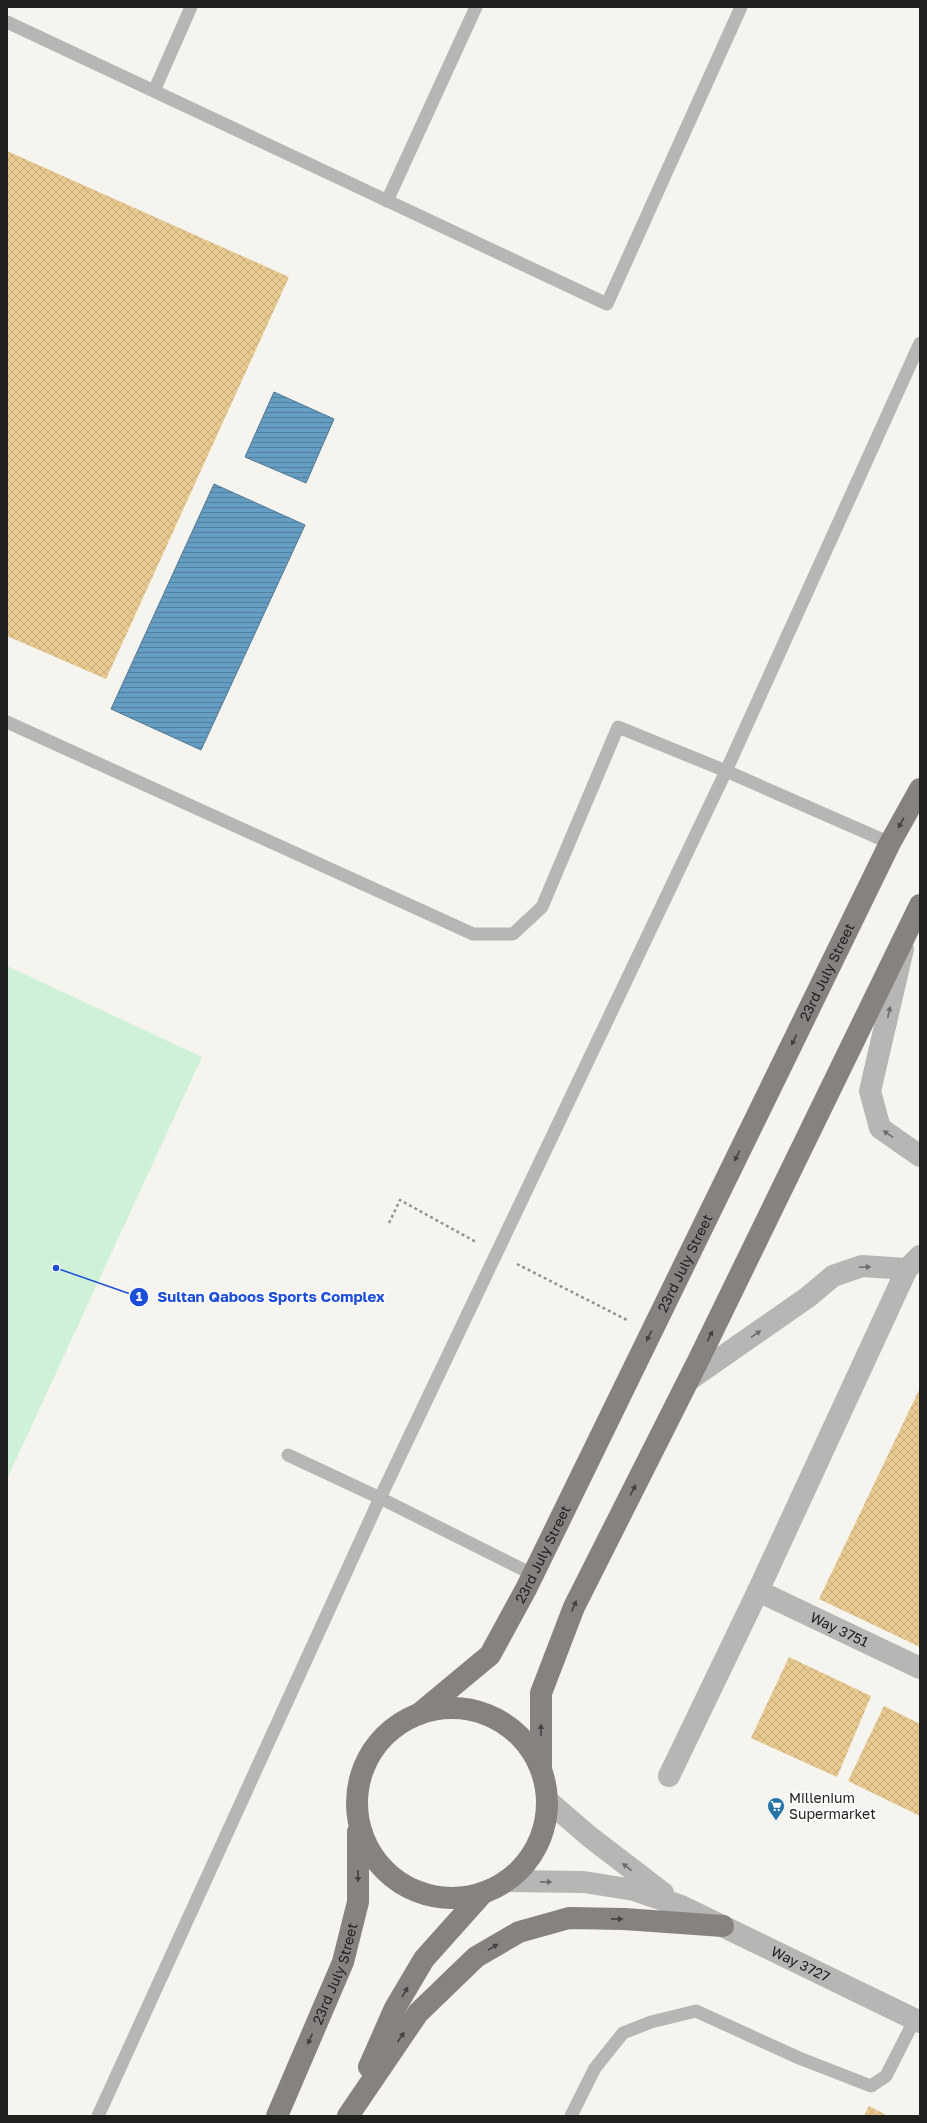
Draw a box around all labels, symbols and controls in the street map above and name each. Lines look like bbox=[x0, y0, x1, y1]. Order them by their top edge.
one-way arrow bbox=[898, 817, 905, 829]
street label: 23rd July Street bbox=[795, 920, 858, 1024]
one-way arrow bbox=[887, 1006, 893, 1018]
one-way arrow bbox=[791, 1034, 797, 1045]
one-way arrow bbox=[883, 1130, 893, 1138]
one-way arrow bbox=[734, 1151, 740, 1162]
street label: 23rd July Street bbox=[653, 1211, 716, 1315]
one-way arrow bbox=[859, 1264, 872, 1270]
callout: Sultan Qaboos Sports Complex bbox=[129, 1283, 393, 1310]
text: Sultan Qaboos Sports Complex bbox=[157, 1287, 385, 1305]
text: 1 bbox=[136, 1289, 142, 1304]
one-way arrow bbox=[646, 1330, 652, 1342]
one-way arrow bbox=[750, 1330, 761, 1338]
one-way arrow bbox=[707, 1331, 713, 1342]
one-way arrow bbox=[630, 1484, 636, 1496]
street label: 23rd July Street bbox=[511, 1502, 574, 1606]
one-way arrow bbox=[572, 1600, 578, 1612]
street label: Way 3751 bbox=[808, 1608, 872, 1650]
one-way arrow bbox=[538, 1723, 544, 1736]
place label: Millenium Supermarket bbox=[789, 1789, 876, 1822]
supermarket icon: Millenium Supermarket bbox=[766, 1796, 786, 1821]
one-way arrow bbox=[622, 1863, 633, 1871]
one-way arrow bbox=[355, 1870, 361, 1883]
one-way arrow bbox=[540, 1879, 553, 1885]
one-way arrow bbox=[611, 1916, 624, 1922]
street label: 23rd July Street bbox=[308, 1921, 360, 2027]
street label: Way 3727 bbox=[769, 1942, 833, 1985]
one-way arrow bbox=[487, 1943, 499, 1950]
one-way arrow bbox=[401, 1986, 408, 1998]
one-way arrow bbox=[397, 2032, 405, 2043]
one-way arrow bbox=[307, 2034, 313, 2046]

